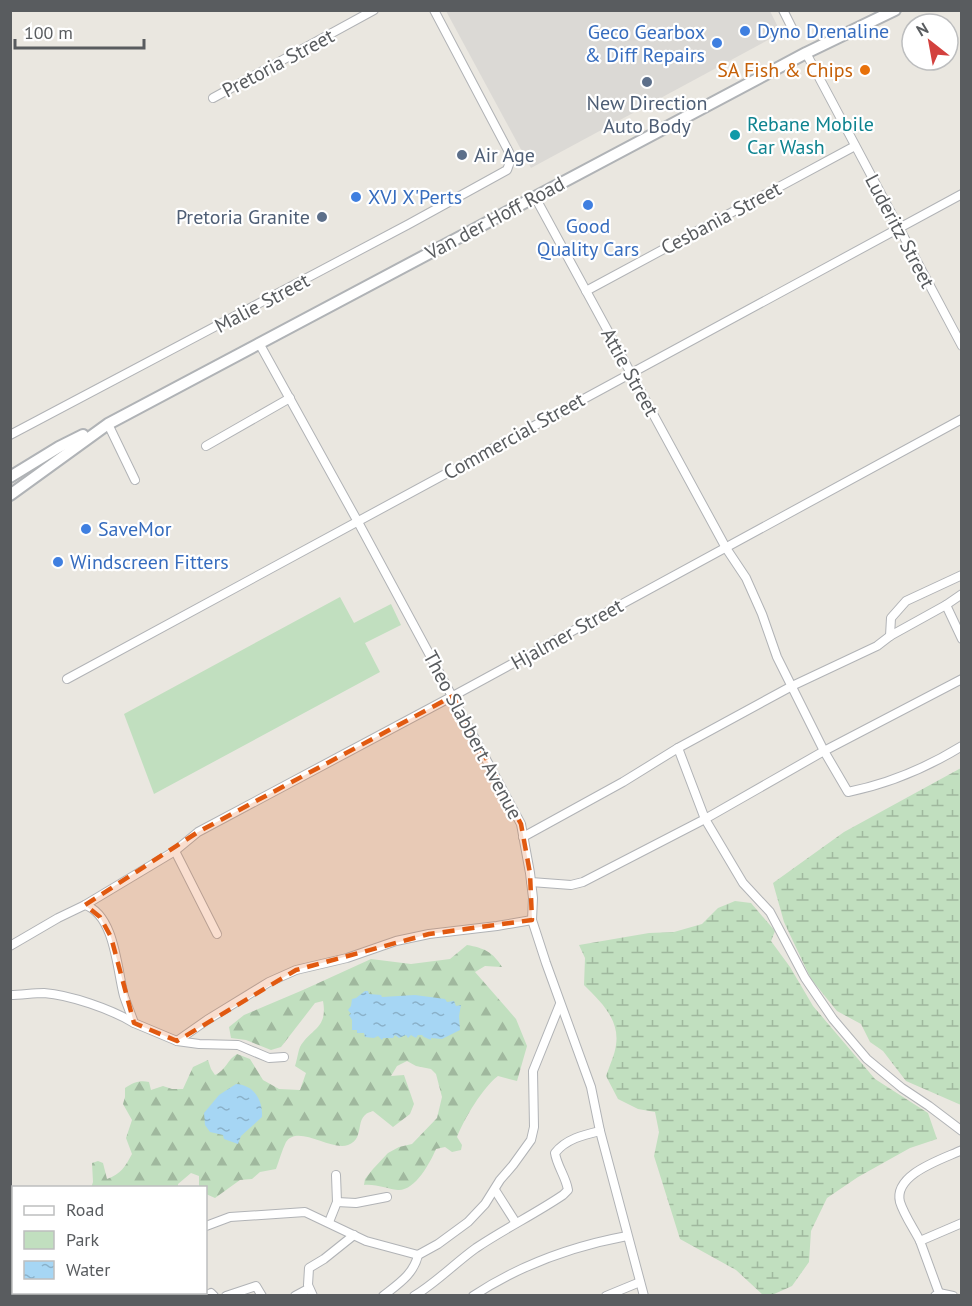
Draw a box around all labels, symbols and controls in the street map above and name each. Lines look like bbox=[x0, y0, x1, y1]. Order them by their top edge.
scale bar bbox=[15, 12, 144, 50]
north arrow bbox=[900, 12, 960, 72]
place label: Dyno Drenaline bbox=[757, 18, 889, 44]
text: N bbox=[913, 18, 932, 40]
place label: Geco Gearbox & Diff Repairs bbox=[584, 19, 705, 68]
text: 100 m bbox=[24, 21, 73, 44]
street label: Pretoria Street bbox=[217, 22, 339, 103]
marker: Dyno Drenaline bbox=[738, 24, 752, 38]
marker: Geco Gearbox & Diff Repairs bbox=[710, 36, 724, 50]
place label: SA Fish & Chips bbox=[717, 57, 853, 83]
marker: SA Fish & Chips bbox=[858, 63, 872, 77]
marker: New Direction Auto Body bbox=[640, 75, 654, 89]
place label: New Direction Auto Body bbox=[587, 90, 707, 139]
place label: Rebane Mobile Car Wash bbox=[747, 111, 874, 160]
marker: Rebane Mobile Car Wash bbox=[728, 128, 742, 142]
place label: Air Age bbox=[474, 142, 535, 168]
marker: Air Age bbox=[455, 148, 469, 162]
street label: Van der Hoff Road bbox=[420, 170, 569, 266]
street label: Luderitz Street bbox=[859, 170, 941, 293]
street label: Cesbania Street bbox=[656, 175, 786, 261]
place label: XVJ X'Perts bbox=[368, 184, 462, 210]
marker: XVJ X'Perts bbox=[349, 190, 363, 204]
marker: Good Quality Cars bbox=[581, 198, 595, 212]
place label: Pretoria Granite bbox=[176, 204, 310, 230]
marker: Pretoria Granite bbox=[315, 210, 329, 224]
place label: Good Quality Cars bbox=[537, 213, 639, 262]
street label: Malie Street bbox=[210, 267, 314, 339]
street label: Attie Street bbox=[595, 323, 665, 421]
street label: Commercial Street bbox=[439, 386, 589, 486]
place label: SaveMor bbox=[98, 516, 172, 542]
marker: SaveMor bbox=[79, 522, 93, 536]
place label: Windscreen Fitters bbox=[70, 549, 229, 575]
marker: Windscreen Fitters bbox=[51, 555, 65, 569]
street label: Hjalmer Street bbox=[506, 592, 628, 675]
street label: Theo Slabbert Avenue bbox=[418, 646, 528, 824]
legend bbox=[12, 1186, 207, 1294]
text: Road bbox=[66, 1198, 104, 1221]
text: Park bbox=[66, 1228, 99, 1251]
text: Water bbox=[66, 1258, 110, 1281]

